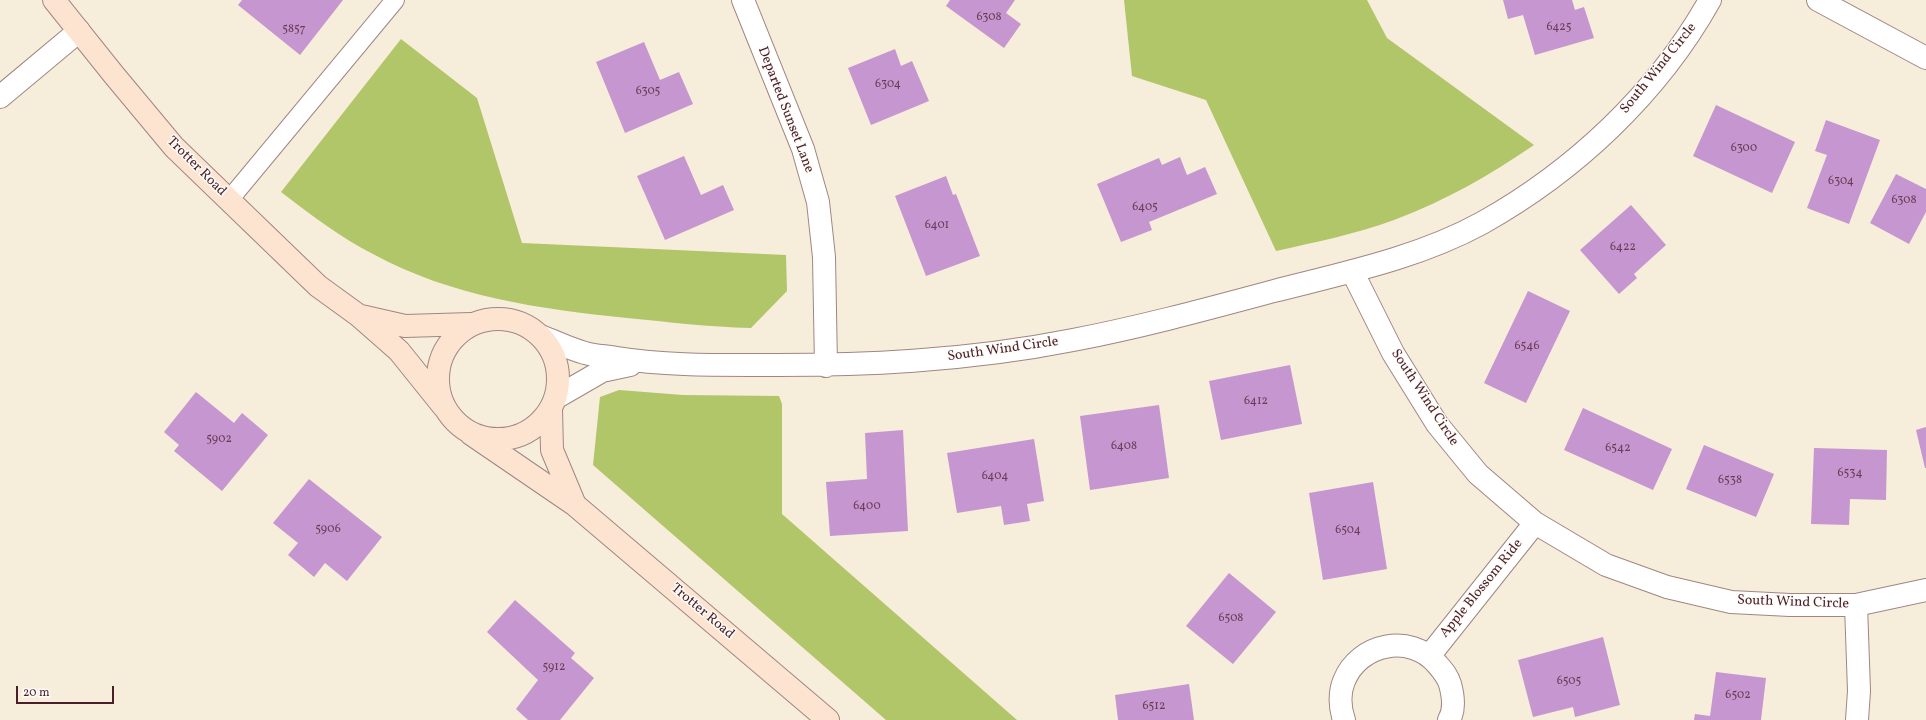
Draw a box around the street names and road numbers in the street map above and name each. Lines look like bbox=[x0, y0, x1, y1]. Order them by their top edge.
street label: South Wind Circle bbox=[1617, 20, 1701, 118]
street label: Departed Sunset Lane bbox=[753, 44, 817, 176]
street label: Trotter Road bbox=[163, 134, 229, 200]
street label: South Wind Circle bbox=[946, 334, 1060, 366]
street label: South Wind Circle bbox=[1386, 346, 1462, 450]
street label: Apple Blossom Ride bbox=[1437, 536, 1527, 642]
street label: Trotter Road bbox=[667, 581, 737, 643]
street label: South Wind Circle bbox=[1737, 593, 1849, 613]

